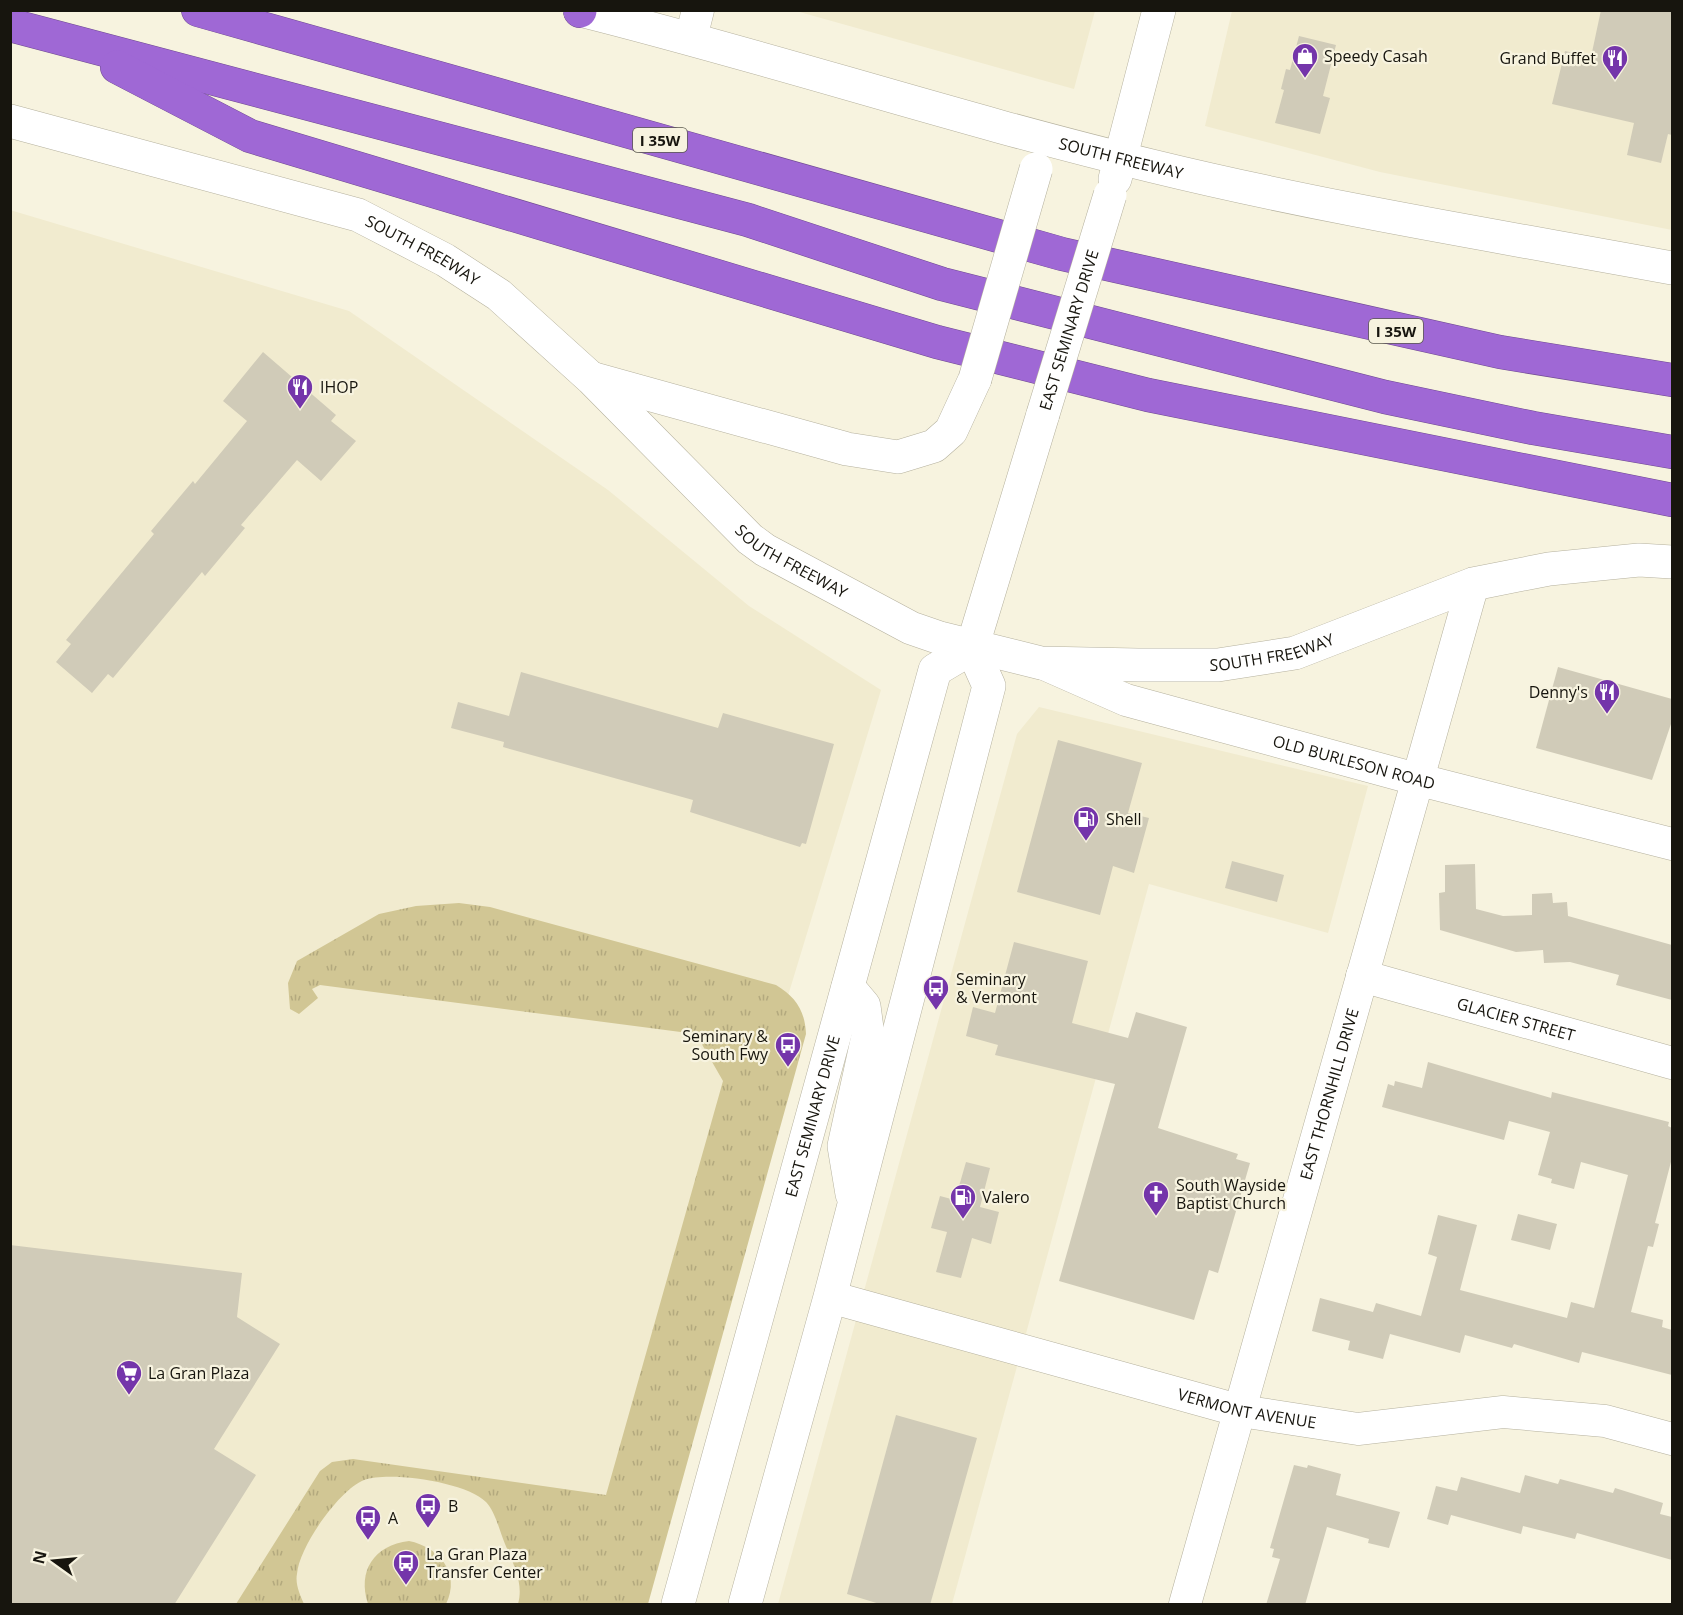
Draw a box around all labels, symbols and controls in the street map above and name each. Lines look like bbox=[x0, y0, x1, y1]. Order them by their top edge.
shop icon: Speedy Casah bbox=[1290, 41, 1320, 79]
restaurant icon: Grand Buffet bbox=[1600, 43, 1630, 81]
place label: Speedy Casah bbox=[1324, 45, 1428, 67]
place label: Grand Buffet bbox=[1500, 47, 1596, 69]
road number: I 35W bbox=[633, 128, 687, 152]
street label: SOUTH FREEWAY bbox=[1056, 132, 1186, 184]
street label: SOUTH FREEWAY bbox=[362, 210, 484, 291]
street label: EAST SEMINARY DRIVE bbox=[1034, 247, 1104, 413]
road number: I 35W bbox=[1369, 319, 1423, 343]
restaurant icon: IHOP bbox=[285, 372, 315, 410]
place label: IHOP bbox=[320, 376, 358, 398]
street label: SOUTH FREEWAY bbox=[730, 519, 852, 603]
street label: SOUTH FREEWAY bbox=[1209, 628, 1337, 676]
restaurant icon: Denny's bbox=[1592, 677, 1622, 715]
place label: Denny's bbox=[1529, 681, 1588, 703]
street label: OLD BURLESON ROAD bbox=[1270, 729, 1437, 794]
fuel station icon: Shell bbox=[1071, 804, 1101, 842]
place label: Shell bbox=[1106, 808, 1142, 830]
place label: Seminary & Vermont bbox=[956, 968, 1037, 1008]
bus stop icon: Seminary & Vermont bbox=[921, 973, 951, 1011]
street label: GLACIER STREET bbox=[1455, 992, 1578, 1046]
street label: EAST THORNHILL DRIVE bbox=[1294, 1006, 1364, 1182]
place label: Seminary & South Fwy bbox=[682, 1025, 769, 1065]
bus stop icon: Seminary & South Fwy bbox=[773, 1030, 803, 1068]
street label: EAST SEMINARY DRIVE bbox=[780, 1033, 845, 1199]
place label: South Wayside Baptist Church bbox=[1176, 1174, 1286, 1214]
church icon: South Wayside Baptist Church bbox=[1141, 1179, 1171, 1217]
fuel station icon: Valero bbox=[948, 1182, 978, 1220]
place label: Valero bbox=[982, 1186, 1030, 1208]
supermarket icon: La Gran Plaza bbox=[114, 1358, 144, 1396]
place label: La Gran Plaza bbox=[148, 1362, 249, 1384]
street label: VERMONT AVENUE bbox=[1175, 1383, 1318, 1433]
bus stop icon: B bbox=[413, 1491, 443, 1529]
place label: B bbox=[448, 1495, 458, 1517]
bus stop icon: A bbox=[353, 1503, 383, 1541]
place label: A bbox=[388, 1507, 399, 1529]
north arrow bbox=[24, 1531, 84, 1591]
place label: La Gran Plaza Transfer Center bbox=[426, 1543, 543, 1583]
text: N bbox=[27, 1548, 52, 1566]
bus stop icon: La Gran Plaza Transfer Center bbox=[391, 1548, 421, 1586]

